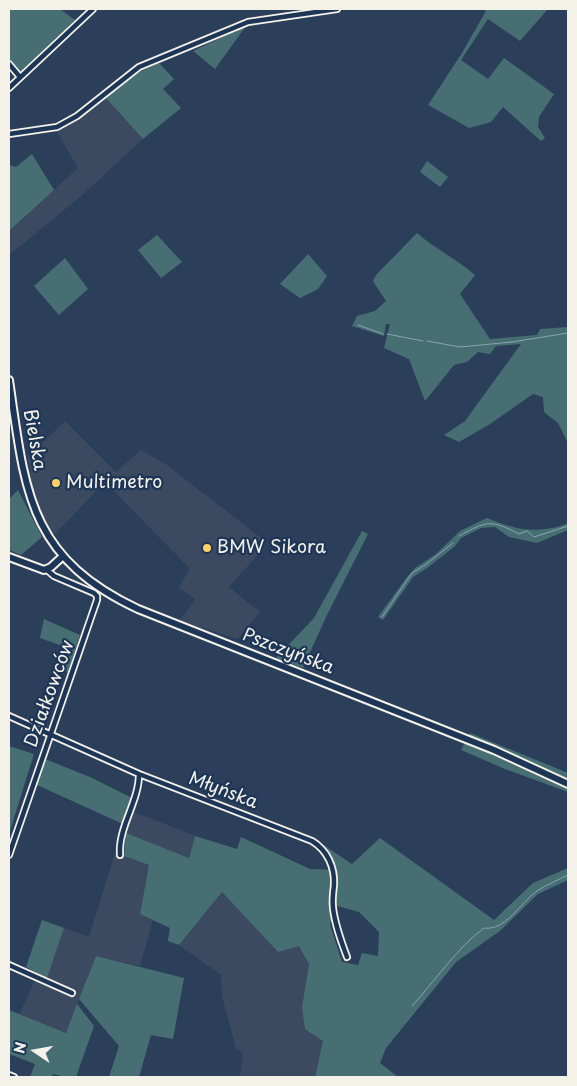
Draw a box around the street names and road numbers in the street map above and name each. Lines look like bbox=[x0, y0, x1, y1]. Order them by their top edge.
street label: Bielska bbox=[18, 408, 50, 472]
street label: Pszczyńska bbox=[239, 625, 337, 679]
street label: Działkowców bbox=[21, 638, 79, 750]
street label: Młyńska bbox=[185, 768, 261, 814]

